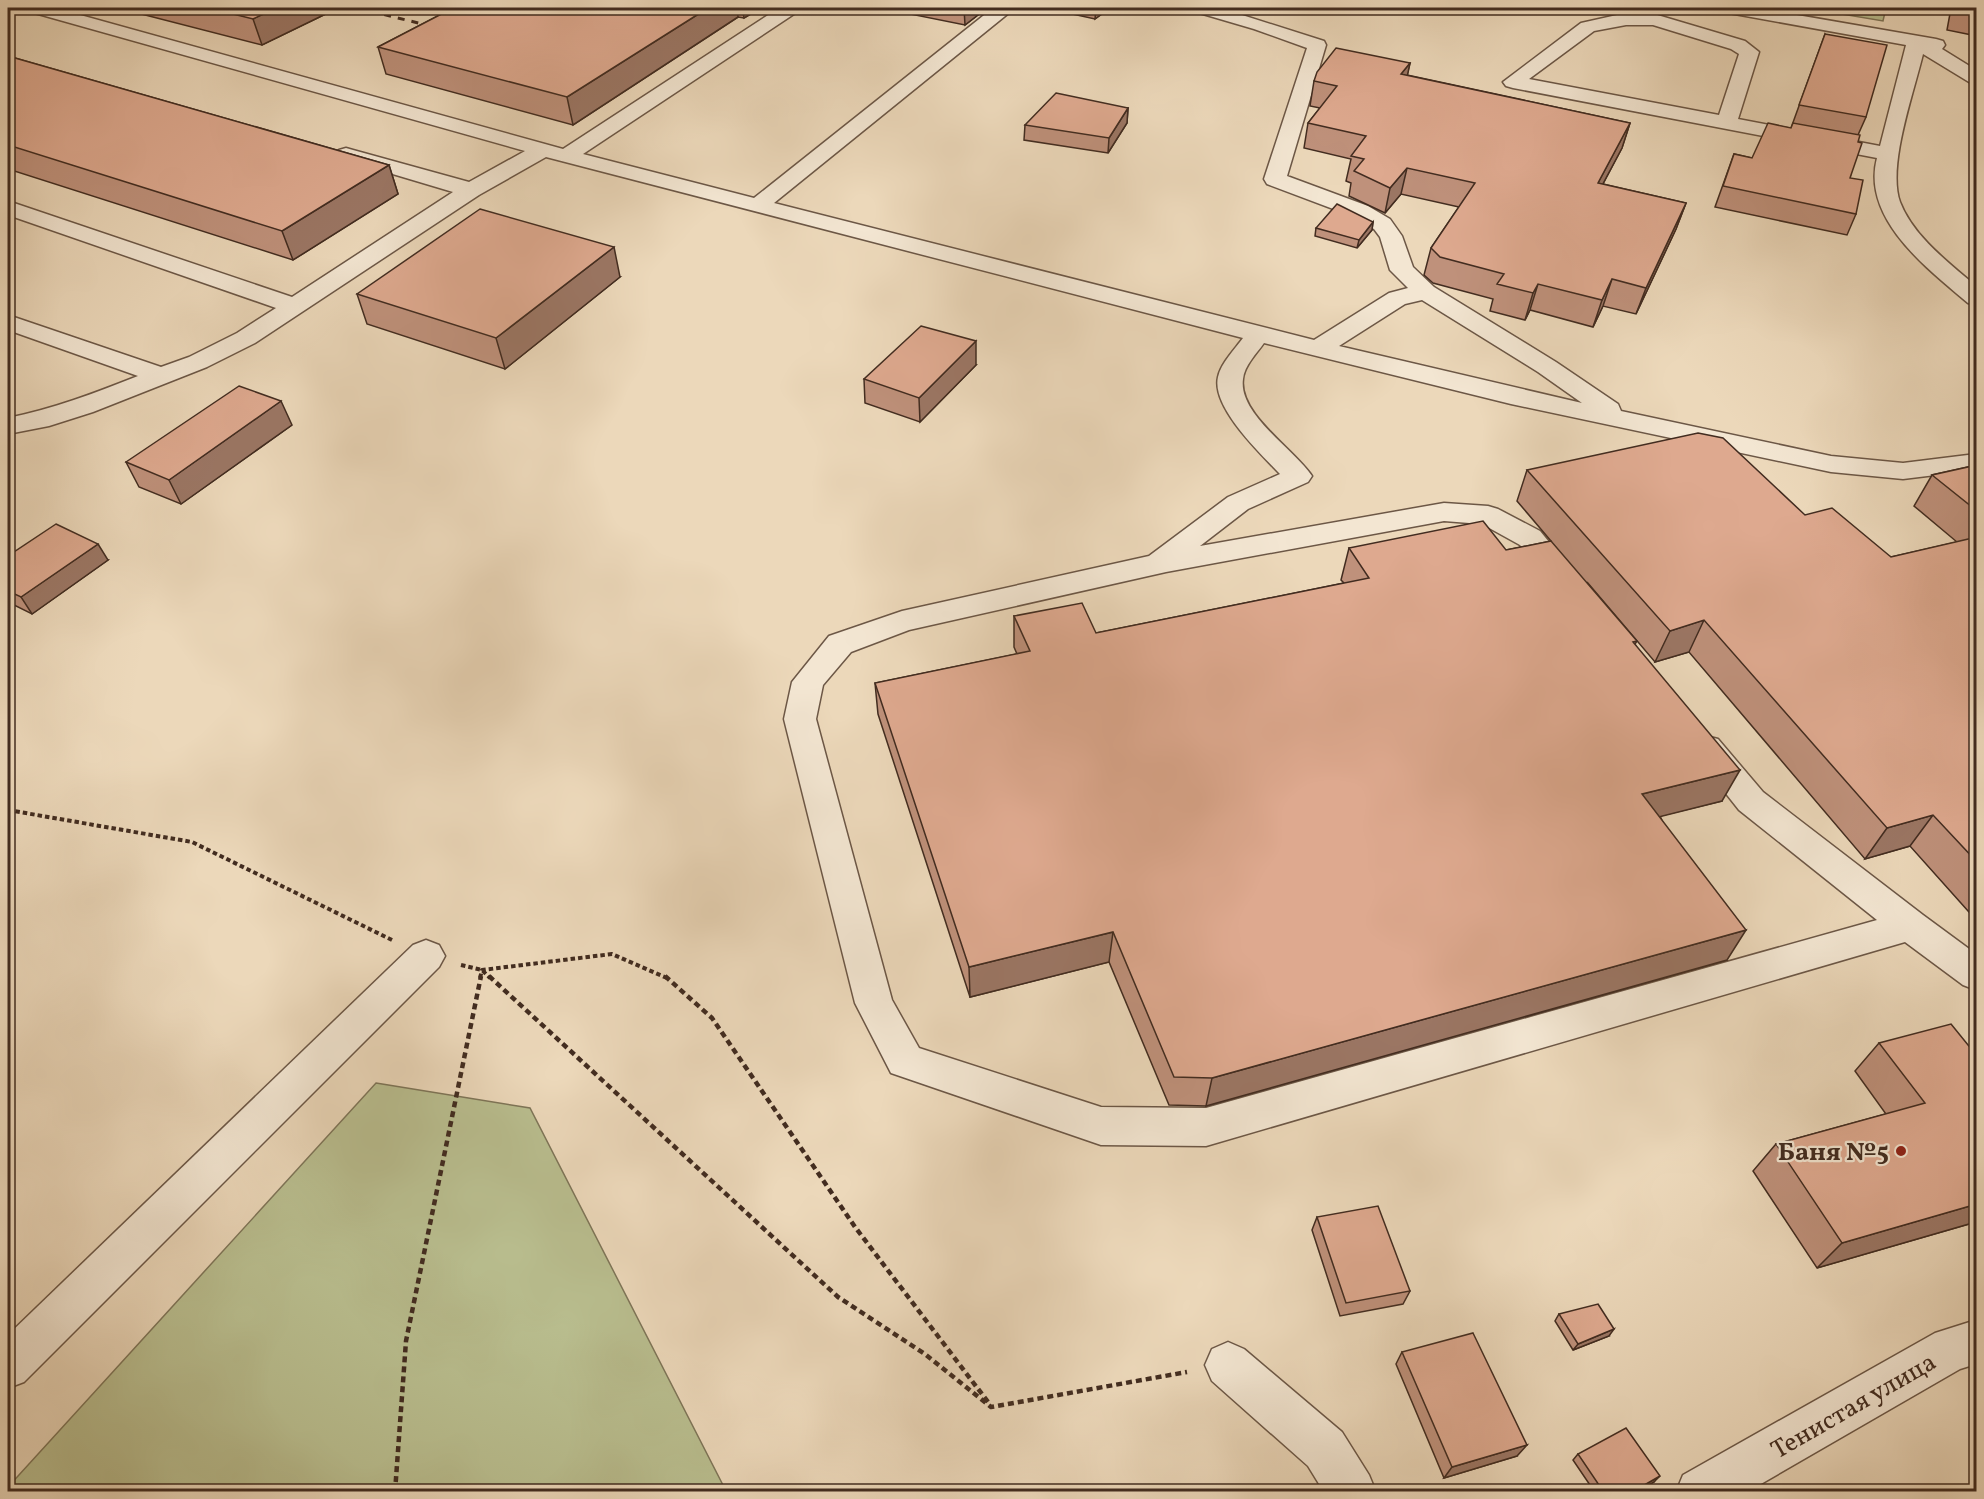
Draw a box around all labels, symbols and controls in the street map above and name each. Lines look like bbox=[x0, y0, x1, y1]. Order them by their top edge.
place label: Баня №5 bbox=[1778, 1135, 1889, 1171]
marker: Баня №5 bbox=[1894, 1144, 1908, 1158]
street label: Тенистая улица bbox=[1765, 1345, 1943, 1469]

